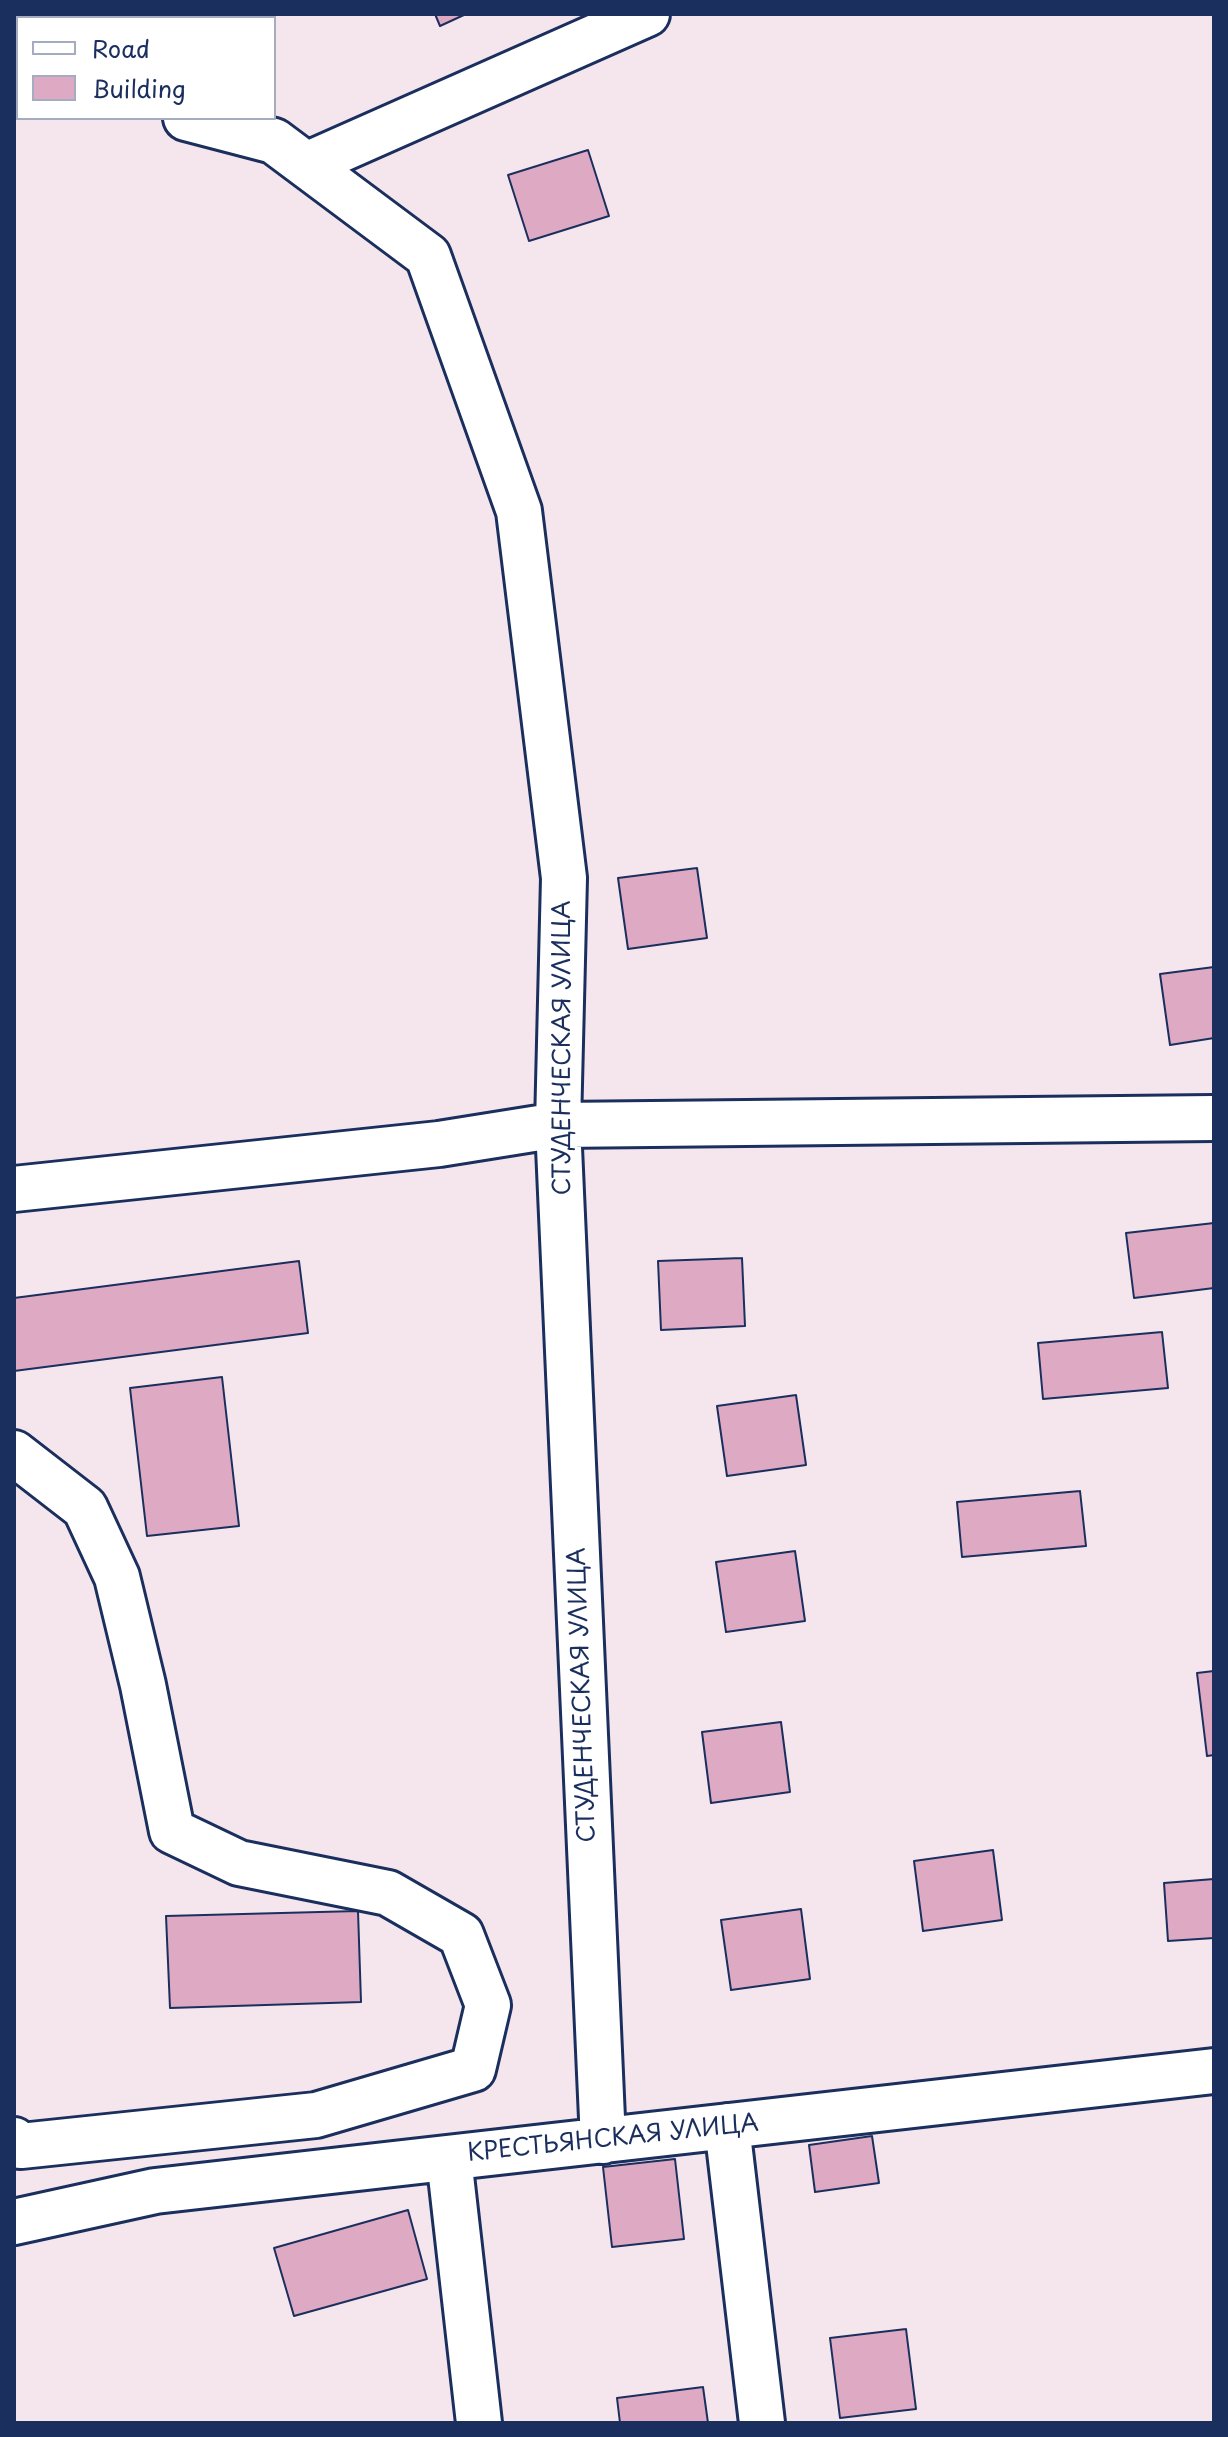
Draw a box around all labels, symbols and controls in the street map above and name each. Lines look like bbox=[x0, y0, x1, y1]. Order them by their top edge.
legend bbox=[16, 16, 276, 120]
text: Road bbox=[92, 30, 150, 66]
text: Building bbox=[92, 70, 186, 106]
street label: СТУДЕНЧЕСКАЯ УЛИЦА bbox=[549, 900, 577, 1196]
street label: СТУДЕНЧЕСКАЯ УЛИЦА bbox=[563, 1547, 603, 1843]
street label: КРЕСТЬЯНСКАЯ УЛИЦА bbox=[466, 2109, 760, 2169]

